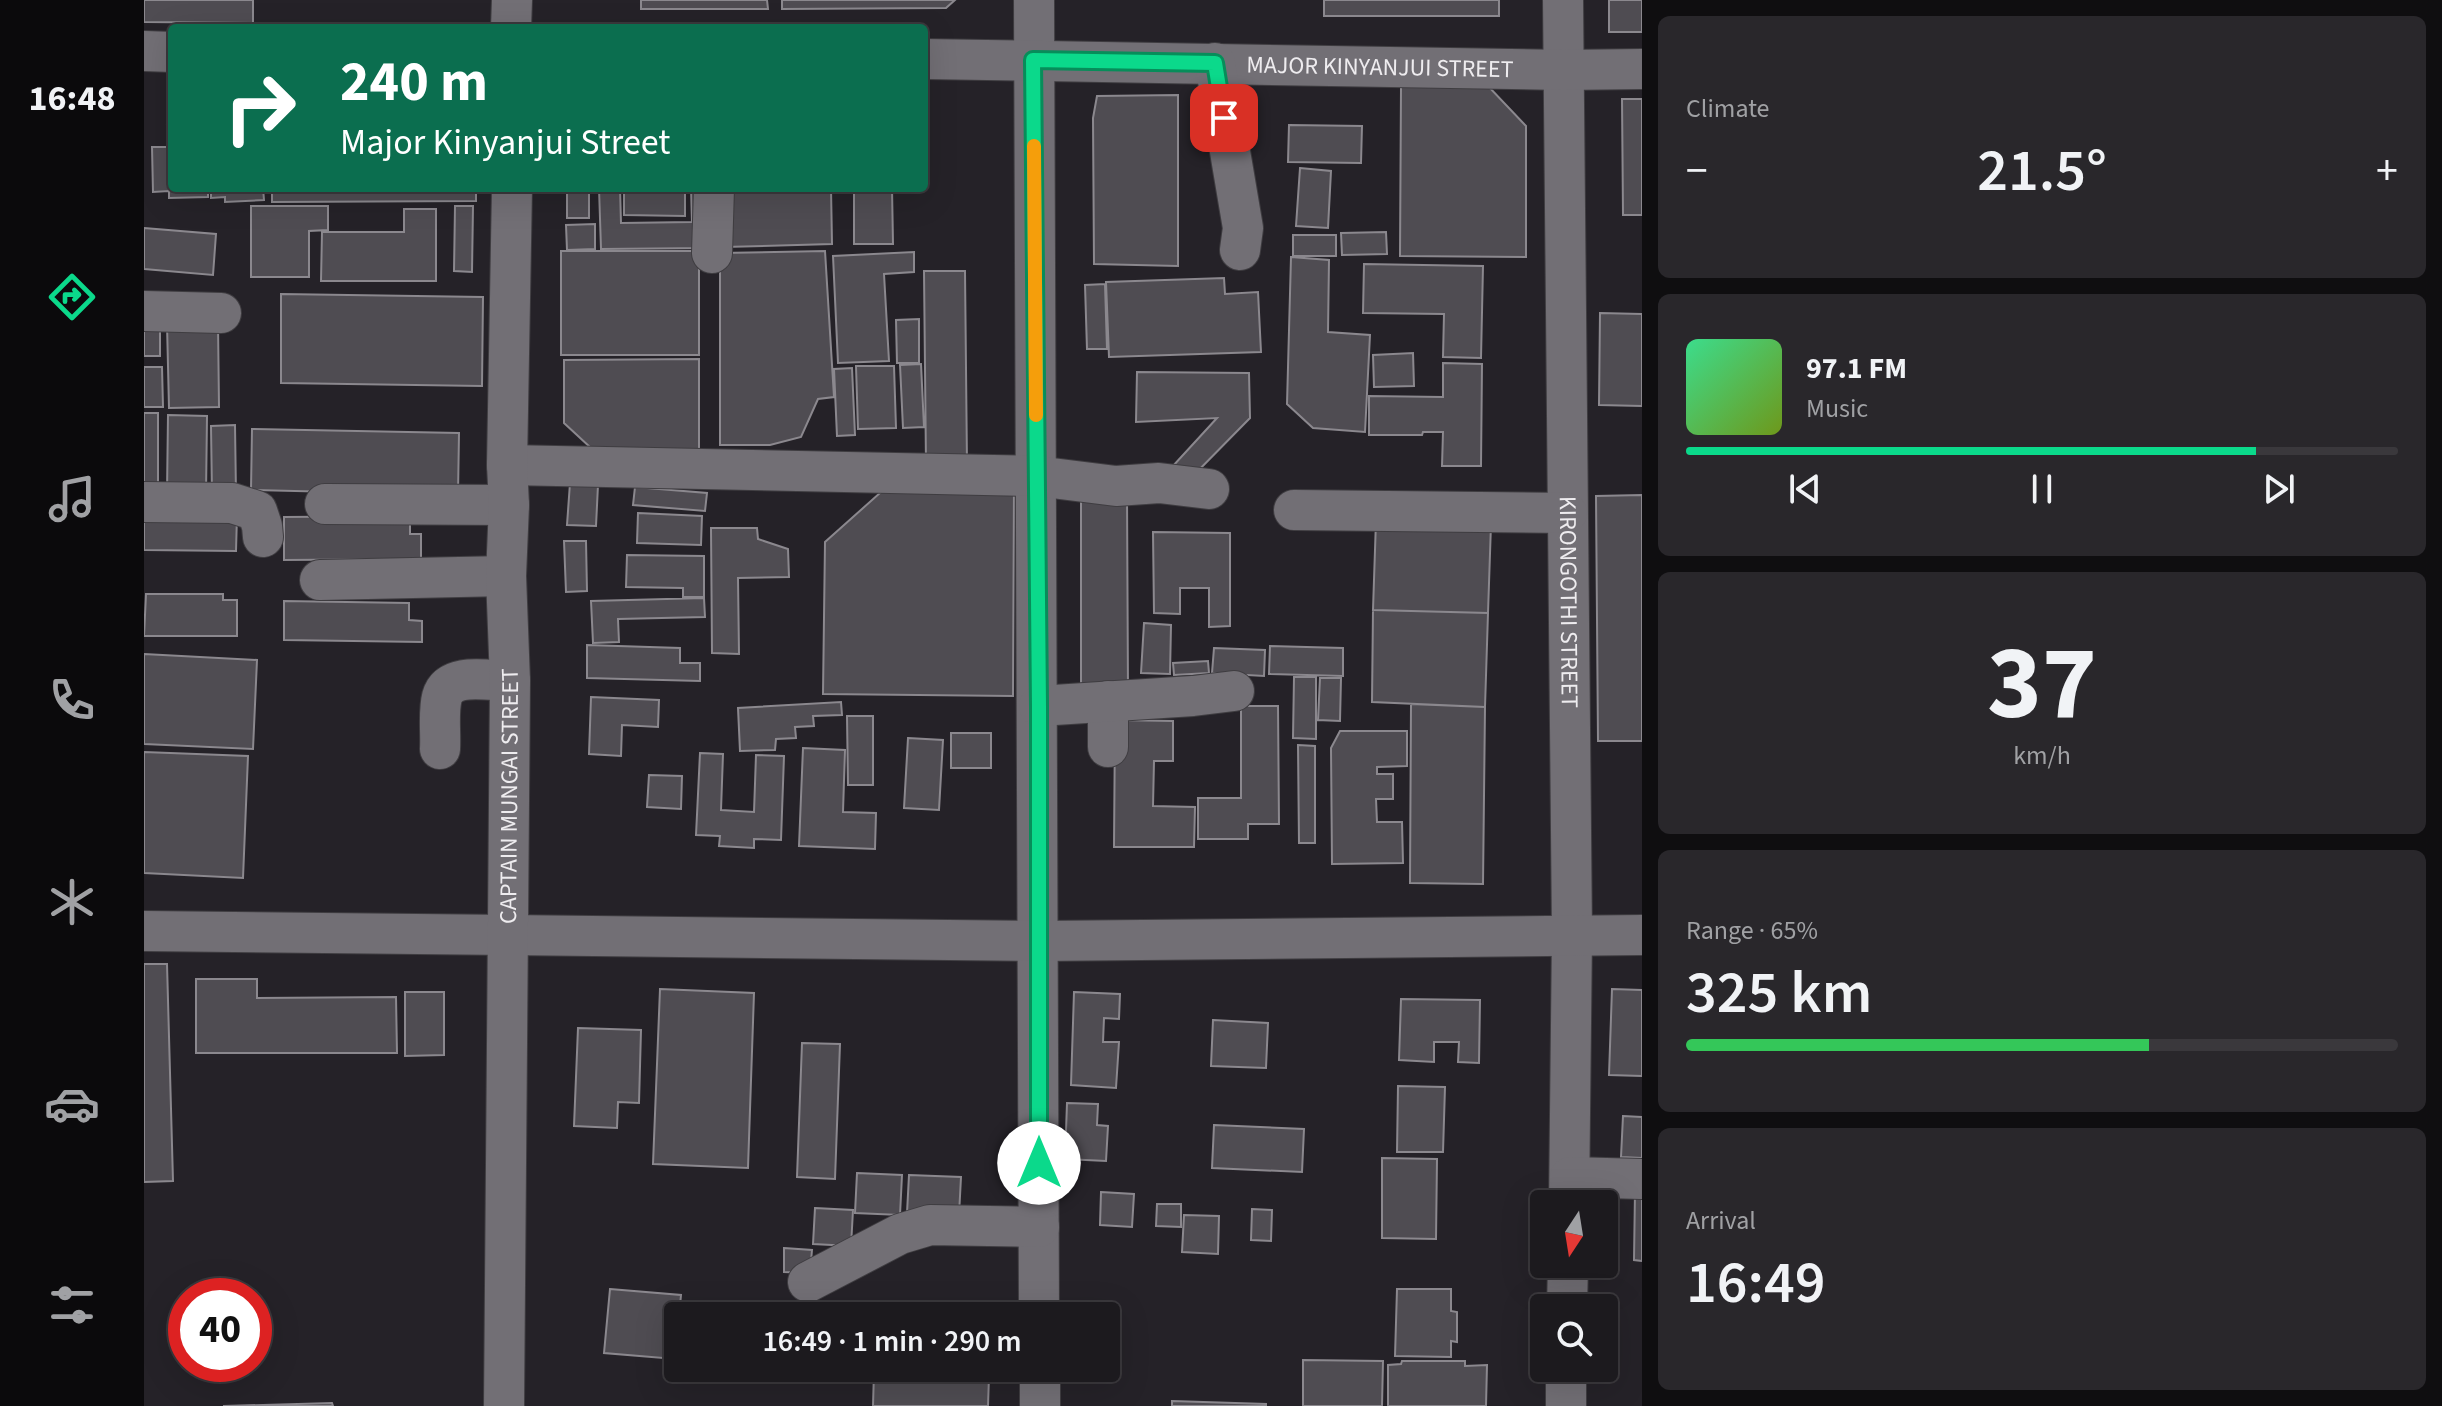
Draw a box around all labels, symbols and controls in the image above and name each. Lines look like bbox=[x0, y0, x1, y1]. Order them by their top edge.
text: 240 m bbox=[340, 43, 488, 122]
street label: MAJOR KINYANJUI STREET bbox=[1246, 47, 1514, 87]
icon: right bbox=[208, 56, 312, 160]
text: 16:48 bbox=[29, 73, 115, 124]
pin bbox=[1190, 84, 1258, 152]
text: Climate bbox=[1686, 90, 1770, 127]
icon: arrive bbox=[1202, 96, 1246, 140]
text: Major Kinyanjui Street bbox=[340, 117, 670, 168]
text: 21.5° bbox=[1977, 129, 2107, 214]
text: − bbox=[1686, 140, 1708, 203]
text: + bbox=[2376, 140, 2398, 203]
icon: directions bbox=[44, 269, 100, 325]
text: 97.1 FM bbox=[1806, 347, 1907, 390]
text: Music bbox=[1806, 390, 1868, 427]
icon: previous bbox=[1783, 467, 1827, 511]
icon: pause bbox=[2020, 467, 2064, 511]
icon: next bbox=[2257, 467, 2301, 511]
icon: music bbox=[44, 471, 100, 527]
street label: KIRONGOTHI STREET bbox=[1550, 496, 1587, 708]
text: 37 bbox=[1987, 611, 2097, 759]
street label: CAPTAIN MUNGAI STREET bbox=[490, 667, 527, 924]
icon: phone bbox=[44, 672, 100, 728]
text: km/h bbox=[2013, 737, 2071, 774]
icon: climate bbox=[44, 874, 100, 930]
text: Range · 65% bbox=[1686, 912, 1818, 949]
text: 325 km bbox=[1686, 951, 1872, 1036]
icon: car bbox=[44, 1076, 100, 1132]
position arrow bbox=[997, 1121, 1081, 1205]
north arrow bbox=[1530, 1190, 1618, 1278]
map controls bbox=[1530, 1190, 1618, 1382]
text: Arrival bbox=[1686, 1202, 1756, 1239]
text: 16:49 bbox=[1686, 1241, 1826, 1326]
icon: filters bbox=[44, 1277, 100, 1333]
speed limit sign: 40 bbox=[168, 1278, 272, 1382]
button: search bbox=[1530, 1294, 1618, 1382]
text: 16:49 · 1 min · 290 m bbox=[762, 1320, 1022, 1363]

